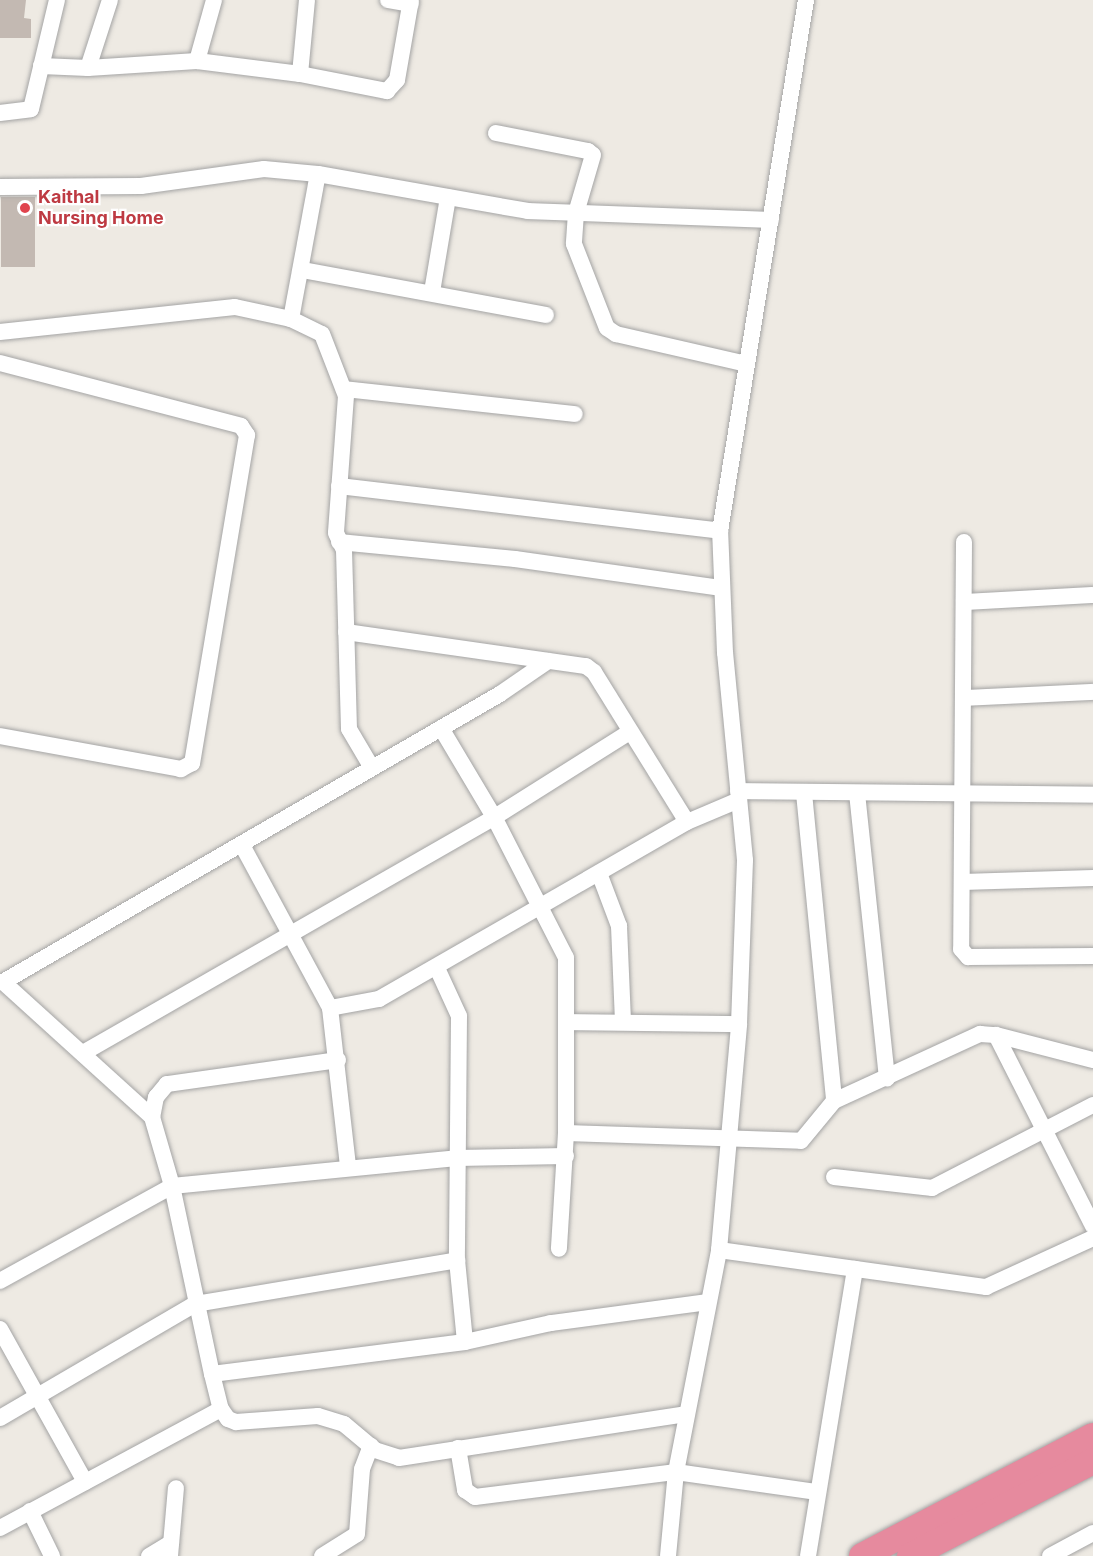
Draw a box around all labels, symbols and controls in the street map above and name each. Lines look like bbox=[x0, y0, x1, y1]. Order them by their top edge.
place label: Kaithal Nursing Home bbox=[38, 187, 164, 230]
marker: Kaithal Nursing Home bbox=[16, 199, 34, 217]

